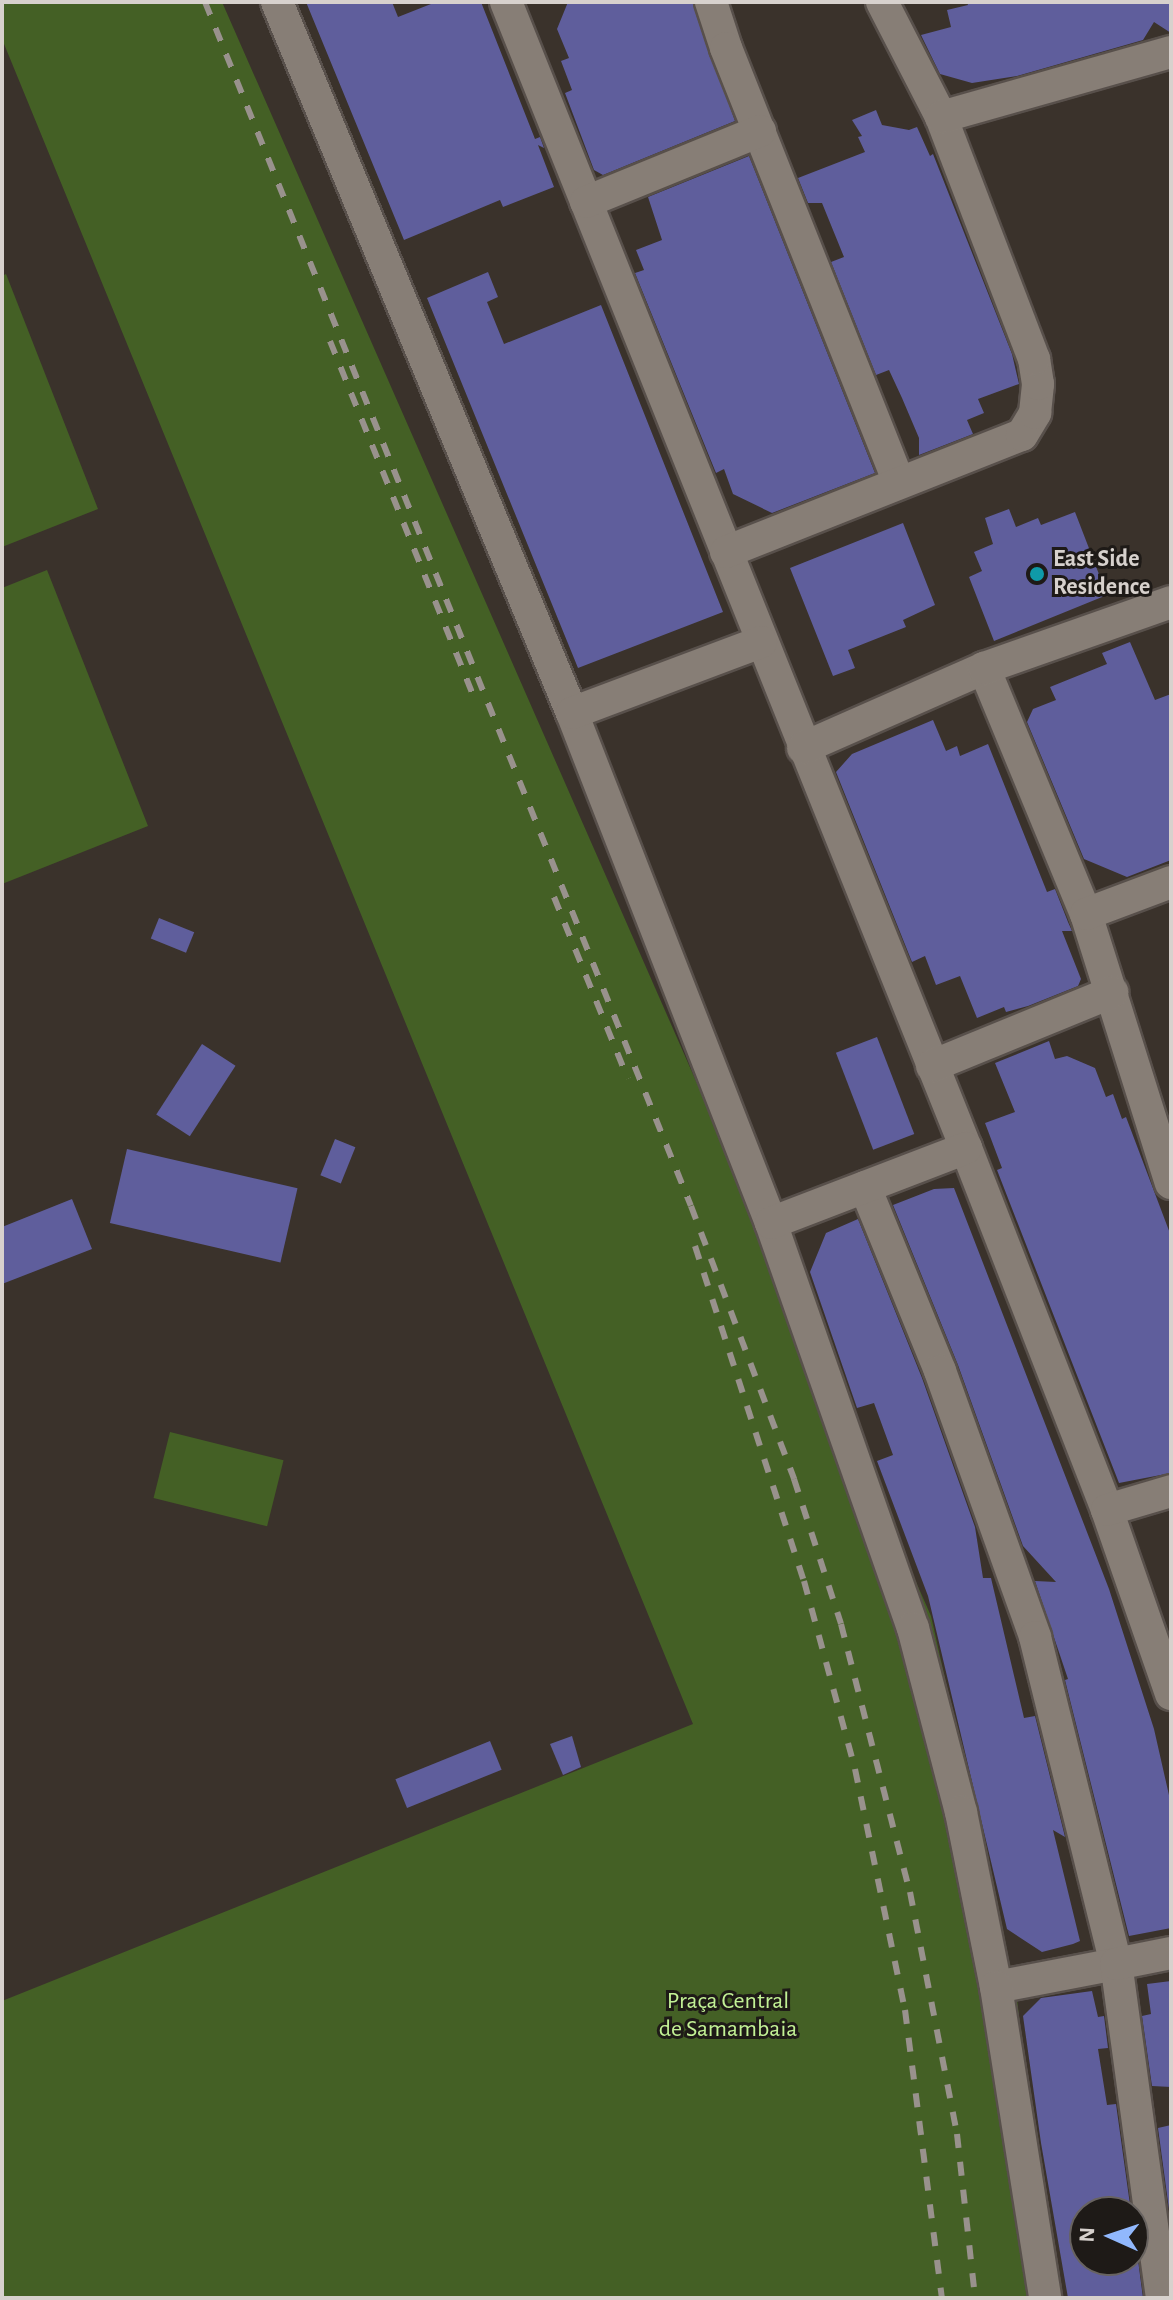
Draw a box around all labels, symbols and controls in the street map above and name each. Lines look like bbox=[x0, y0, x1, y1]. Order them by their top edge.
place label: East Side Residence bbox=[1053, 546, 1150, 602]
marker: East Side Residence bbox=[1028, 565, 1046, 583]
park label: Praça Central de Samambaia bbox=[659, 1988, 797, 2044]
north arrow bbox=[1069, 2196, 1149, 2276]
text: N bbox=[1076, 2227, 1098, 2243]

